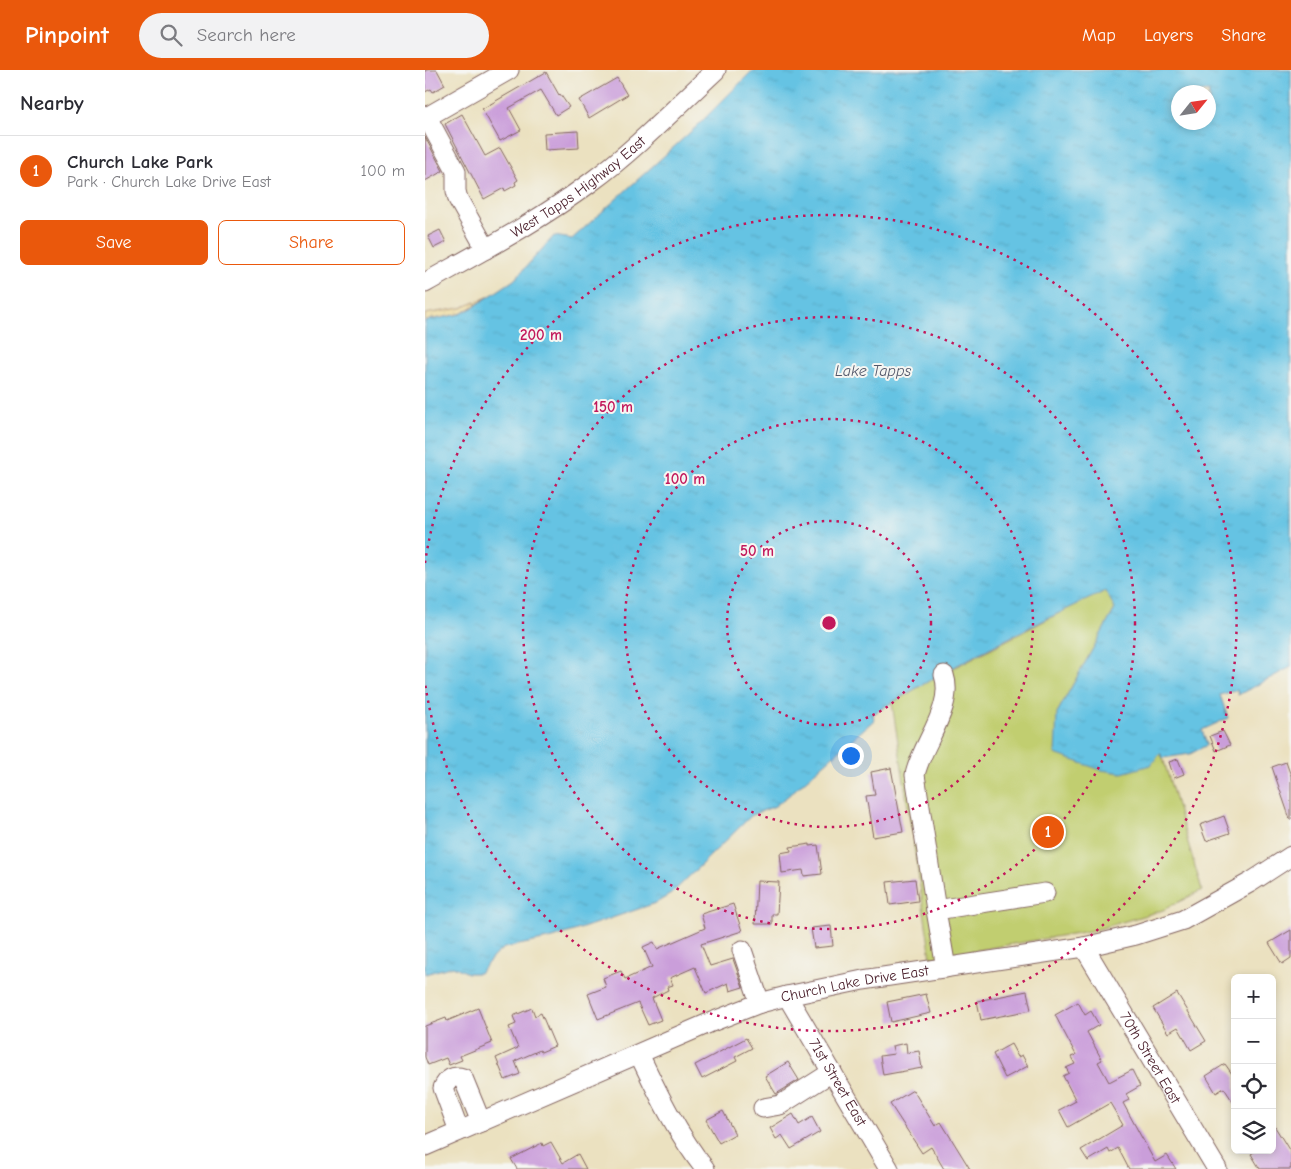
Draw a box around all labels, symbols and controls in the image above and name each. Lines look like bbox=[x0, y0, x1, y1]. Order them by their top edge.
search box bbox=[139, 13, 489, 58]
text: Pinpoint bbox=[25, 21, 109, 49]
icon: search bbox=[157, 21, 185, 49]
text: Search here bbox=[197, 24, 296, 46]
text: Map bbox=[1082, 25, 1116, 46]
text: Layers bbox=[1144, 25, 1193, 46]
text: Share bbox=[1221, 25, 1266, 46]
north arrow bbox=[1171, 85, 1216, 130]
text: Nearby bbox=[20, 91, 84, 115]
street label: West Tapps Highway East bbox=[507, 132, 650, 242]
text: Church Lake Park bbox=[67, 151, 213, 173]
text: 1 bbox=[33, 162, 39, 180]
text: 100 m bbox=[361, 162, 405, 180]
text: Park · Church Lake Drive East bbox=[67, 173, 271, 191]
button: Save bbox=[20, 220, 208, 265]
button: Share bbox=[218, 220, 405, 265]
text: 200 m bbox=[520, 326, 562, 344]
water label: Lake Tapps bbox=[835, 362, 911, 380]
text: 150 m bbox=[593, 398, 633, 416]
text: 100 m bbox=[665, 470, 705, 488]
text: 50 m bbox=[740, 542, 774, 560]
centre of rings bbox=[820, 614, 838, 632]
your location bbox=[838, 743, 864, 769]
pin: 1 bbox=[1032, 813, 1064, 851]
street label: Church Lake Drive East bbox=[779, 961, 930, 1006]
map controls bbox=[1231, 974, 1276, 1154]
button: + bbox=[1231, 974, 1276, 1019]
street label: 70th Street East bbox=[1116, 1009, 1185, 1107]
button: − bbox=[1231, 1019, 1276, 1064]
street label: 71st Street East bbox=[805, 1035, 871, 1130]
button: locate bbox=[1231, 1064, 1276, 1109]
button: layers bbox=[1231, 1109, 1276, 1154]

